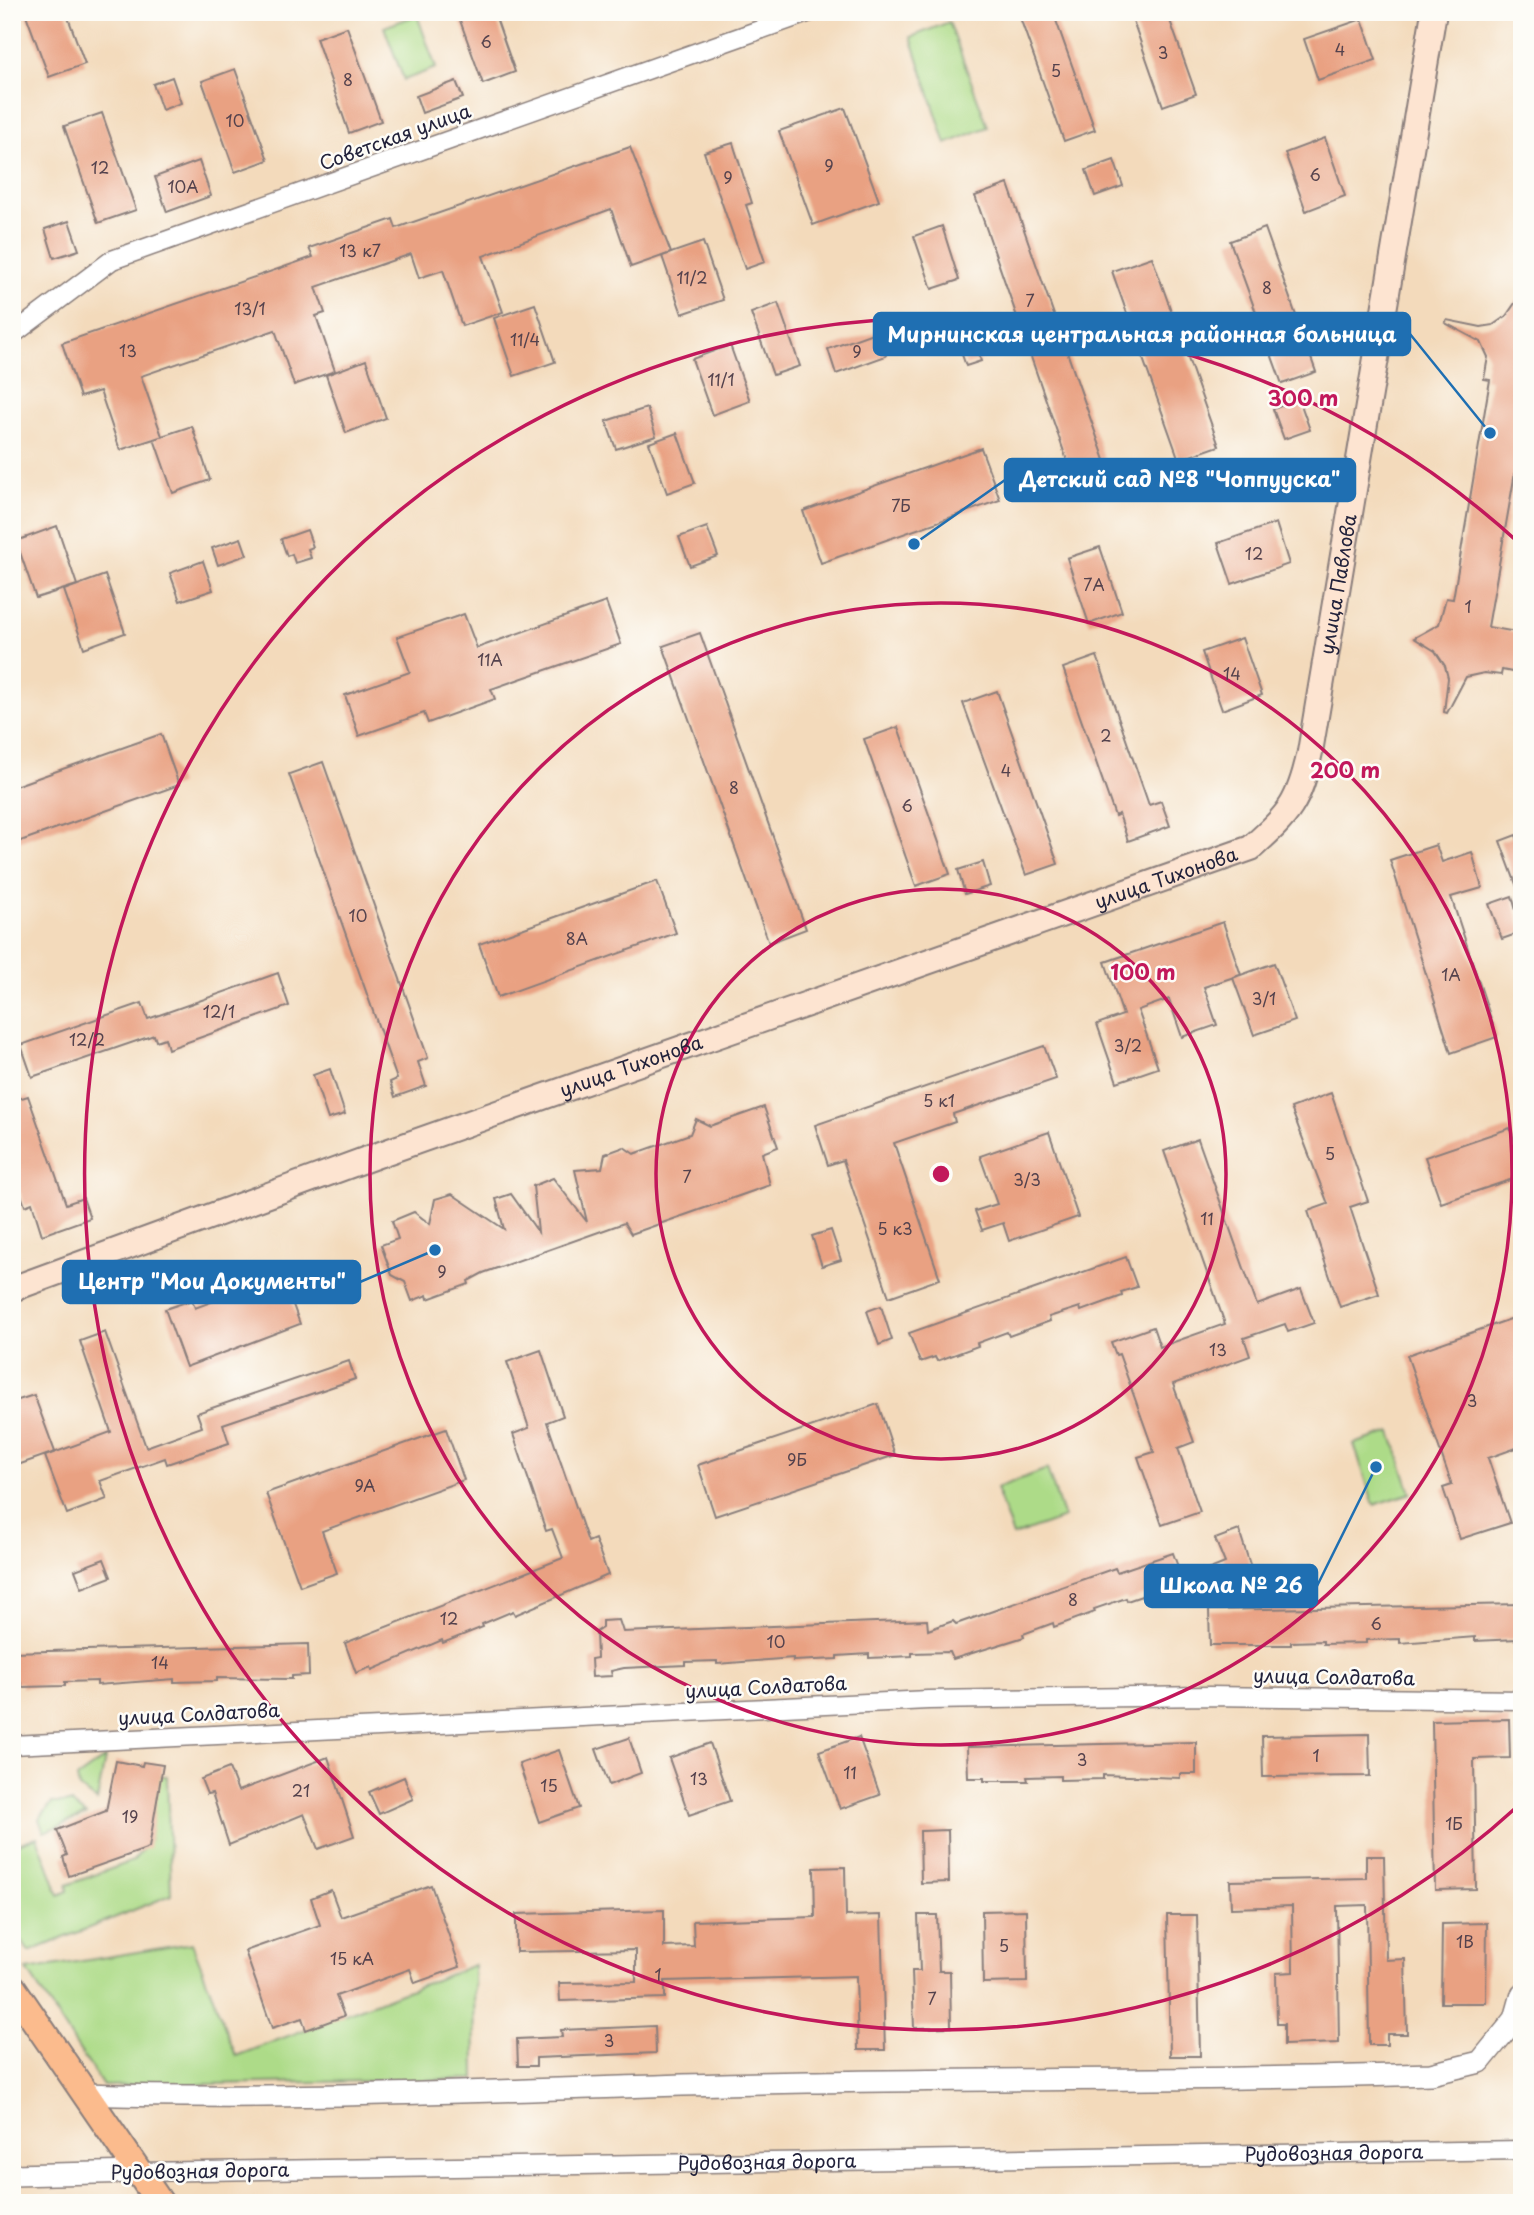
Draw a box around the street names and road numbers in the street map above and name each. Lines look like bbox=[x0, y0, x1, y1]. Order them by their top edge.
street label: Советская улица bbox=[315, 96, 474, 176]
street label: улица Павлова bbox=[1312, 511, 1363, 657]
street label: улица Тихонова bbox=[1090, 839, 1241, 915]
street label: улица Тихонова bbox=[555, 1027, 706, 1103]
street label: улица Солдатова bbox=[1253, 1661, 1415, 1691]
street label: улица Солдатова bbox=[684, 1668, 848, 1704]
street label: улица Солдатова bbox=[117, 1695, 281, 1731]
street label: Рудовозная дорога bbox=[1244, 2137, 1424, 2167]
street label: Рудовозная дорога bbox=[677, 2146, 857, 2176]
street label: Рудовозная дорога bbox=[110, 2154, 290, 2186]

